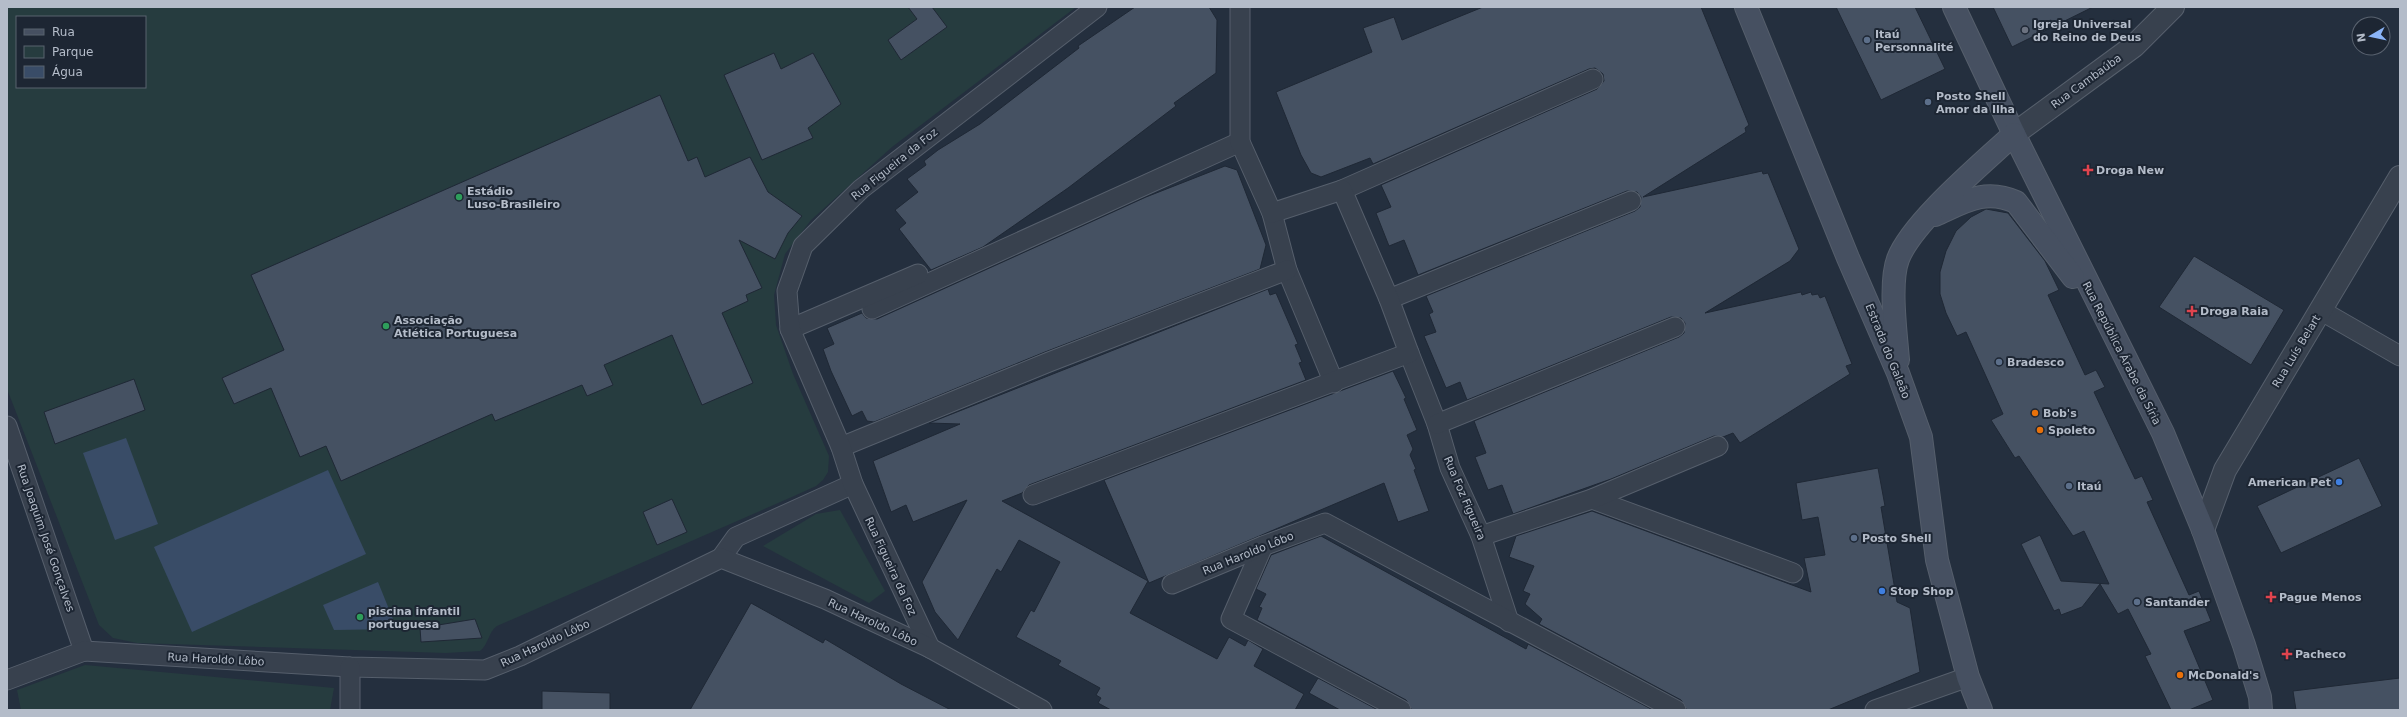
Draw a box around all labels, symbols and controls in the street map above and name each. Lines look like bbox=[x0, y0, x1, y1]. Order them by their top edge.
legend bbox=[16, 16, 146, 88]
north arrow bbox=[2351, 16, 2391, 56]
place label: Igreja Universal do Reino de Deus bbox=[2033, 18, 2142, 44]
text: Rua bbox=[52, 25, 75, 39]
marker: Igreja Universal do Reino de Deus bbox=[2020, 25, 2030, 35]
place label: Itaú Personnalité bbox=[1875, 28, 1953, 54]
text: N bbox=[2354, 32, 2369, 43]
marker: Itaú Personnalité bbox=[1862, 35, 1872, 45]
text: Parque bbox=[52, 45, 93, 59]
street label: Rua Cambaúba bbox=[2049, 51, 2124, 111]
text: Água bbox=[52, 64, 83, 79]
place label: Posto Shell Amor da Ilha bbox=[1936, 90, 2015, 116]
marker: Posto Shell Amor da Ilha bbox=[1923, 97, 1933, 107]
street label: Rua Figueira da Foz bbox=[849, 125, 940, 203]
place label: Droga New bbox=[2096, 164, 2164, 177]
marker: Droga New bbox=[2083, 165, 2093, 175]
place label: Estádio Luso-Brasileiro bbox=[467, 185, 560, 211]
marker: Estádio Luso-Brasileiro bbox=[454, 192, 464, 202]
street label: Rua República Árabe da Síria bbox=[2080, 279, 2163, 427]
street label: Estrada do Galeão bbox=[1863, 302, 1913, 401]
place label: Droga Raia bbox=[2200, 305, 2268, 318]
marker: Droga Raia bbox=[2187, 306, 2197, 316]
street label: Rua Luís Belart bbox=[2270, 312, 2324, 390]
place label: Associação Atlética Portuguesa bbox=[394, 314, 517, 340]
marker: Associação Atlética Portuguesa bbox=[381, 321, 391, 331]
place label: Bradesco bbox=[2007, 356, 2065, 369]
marker: Bradesco bbox=[1994, 357, 2004, 367]
place label: Bob's bbox=[2043, 407, 2077, 420]
marker: Bob's bbox=[2030, 408, 2040, 418]
place label: Spoleto bbox=[2048, 424, 2096, 437]
marker: Spoleto bbox=[2035, 425, 2045, 435]
street label: Rua Foz Figueira bbox=[1441, 454, 1488, 542]
street label: Rua Joaquim José Gonçalves bbox=[14, 463, 77, 614]
place label: American Pet bbox=[2248, 476, 2331, 489]
marker: American Pet bbox=[2334, 477, 2344, 487]
place label: Itaú bbox=[2077, 480, 2102, 493]
marker: Itaú bbox=[2064, 481, 2074, 491]
street label: Rua Figueira da Foz bbox=[862, 515, 919, 618]
street label: Rua Haroldo Lôbo bbox=[1201, 529, 1296, 578]
place label: Posto Shell bbox=[1862, 532, 1932, 545]
marker: Posto Shell bbox=[1849, 533, 1859, 543]
place label: Stop Shop bbox=[1890, 585, 1954, 598]
marker: Stop Shop bbox=[1877, 586, 1887, 596]
place label: Pague Menos bbox=[2279, 591, 2362, 604]
marker: Pague Menos bbox=[2266, 592, 2276, 602]
street label: Rua Haroldo Lôbo bbox=[826, 596, 920, 649]
place label: Santander bbox=[2145, 596, 2210, 609]
marker: Santander bbox=[2132, 597, 2142, 607]
place label: piscina infantil portuguesa bbox=[368, 605, 460, 631]
marker: piscina infantil portuguesa bbox=[355, 612, 365, 622]
street label: Rua Haroldo Lôbo bbox=[498, 617, 592, 670]
place label: Pacheco bbox=[2295, 648, 2347, 661]
marker: Pacheco bbox=[2282, 649, 2292, 659]
street label: Rua Haroldo Lôbo bbox=[167, 650, 265, 669]
place label: McDonald's bbox=[2188, 669, 2259, 682]
marker: McDonald's bbox=[2175, 670, 2185, 680]

